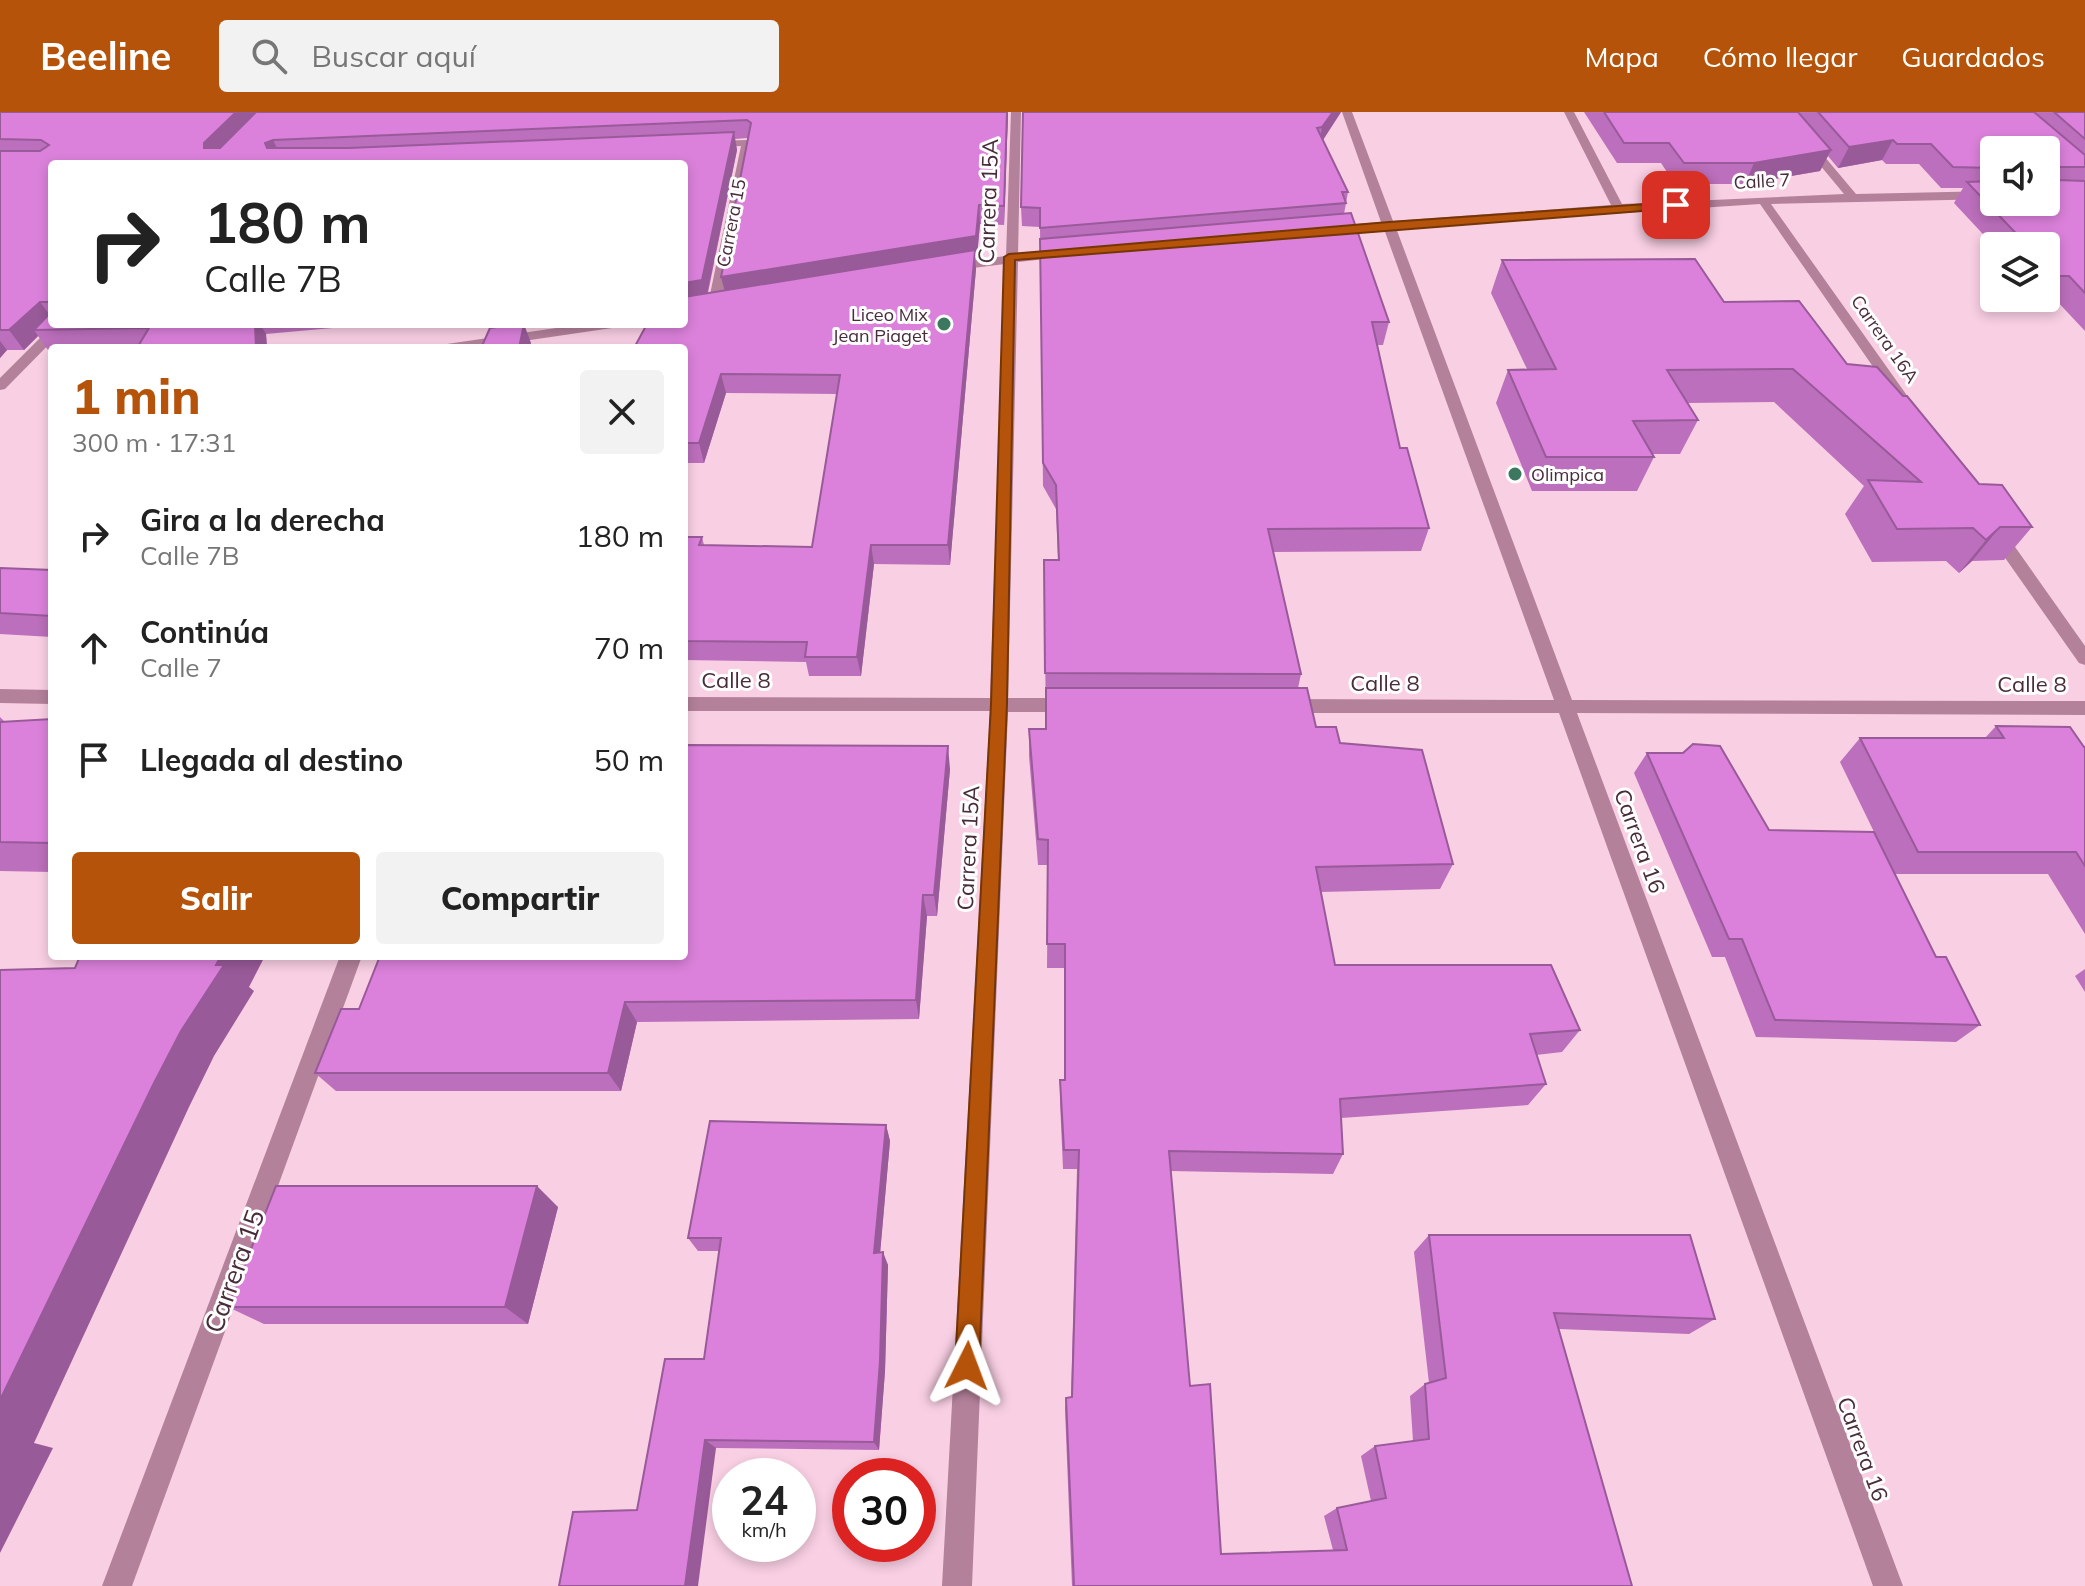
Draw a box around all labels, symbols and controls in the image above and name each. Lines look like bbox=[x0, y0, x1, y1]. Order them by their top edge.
search box bbox=[219, 20, 779, 92]
text: Beeline bbox=[40, 32, 171, 80]
icon: search bbox=[247, 34, 291, 78]
text: Buscar aquí bbox=[311, 37, 476, 75]
text: Mapa bbox=[1584, 39, 1659, 74]
text: Cómo llegar bbox=[1703, 39, 1857, 74]
text: Guardados bbox=[1901, 39, 2045, 74]
map controls bbox=[1980, 136, 2060, 312]
button: sound bbox=[1980, 136, 2060, 216]
street label: Carrera 15A bbox=[972, 138, 1004, 264]
street label: Calle 7 bbox=[1733, 168, 1791, 194]
pin bbox=[1642, 171, 1710, 239]
street label: Carrera 15 bbox=[711, 177, 751, 269]
icon: arrive bbox=[1654, 183, 1698, 227]
text: 180 m bbox=[204, 187, 371, 257]
icon: right bbox=[72, 192, 176, 296]
button: layers bbox=[1980, 232, 2060, 312]
text: Calle 7B bbox=[204, 256, 342, 301]
street label: Carrera 16A bbox=[1846, 290, 1924, 388]
place label: Liceo Mix Jean Piaget bbox=[832, 303, 928, 347]
marker: Liceo Mix Jean Piaget bbox=[935, 315, 953, 333]
text: 1 min bbox=[72, 366, 201, 426]
button: close bbox=[580, 370, 664, 454]
text: 300 m · 17:31 bbox=[72, 426, 236, 459]
place label: Olimpica bbox=[1531, 463, 1604, 486]
marker: Olimpica bbox=[1506, 465, 1524, 483]
text: Gira a la derecha bbox=[140, 501, 385, 539]
icon: right bbox=[72, 514, 116, 558]
text: 180 m bbox=[576, 517, 664, 555]
text: Calle 7B bbox=[140, 539, 240, 572]
text: Continúa bbox=[140, 613, 269, 651]
icon: ahead bbox=[72, 626, 116, 670]
text: 70 m bbox=[594, 629, 664, 667]
text: Calle 7 bbox=[140, 651, 222, 684]
street label: Calle 8 bbox=[701, 666, 771, 694]
street label: Calle 8 bbox=[1350, 669, 1420, 697]
street label: Calle 8 bbox=[1997, 670, 2067, 698]
icon: arrive bbox=[72, 738, 116, 782]
text: Llegada al destino bbox=[140, 741, 403, 779]
text: 50 m bbox=[594, 741, 664, 779]
street label: Carrera 15A bbox=[951, 785, 985, 911]
street label: Carrera 16 bbox=[1608, 785, 1672, 897]
button: Salir bbox=[72, 852, 360, 944]
button: Compartir bbox=[376, 852, 664, 944]
street label: Carrera 15 bbox=[196, 1205, 272, 1337]
position arrow bbox=[925, 1324, 1009, 1408]
street label: Carrera 16 bbox=[1831, 1393, 1895, 1505]
speed limit sign: 30 bbox=[832, 1458, 936, 1562]
text: 24 bbox=[740, 1475, 788, 1525]
text: km/h bbox=[741, 1517, 787, 1542]

